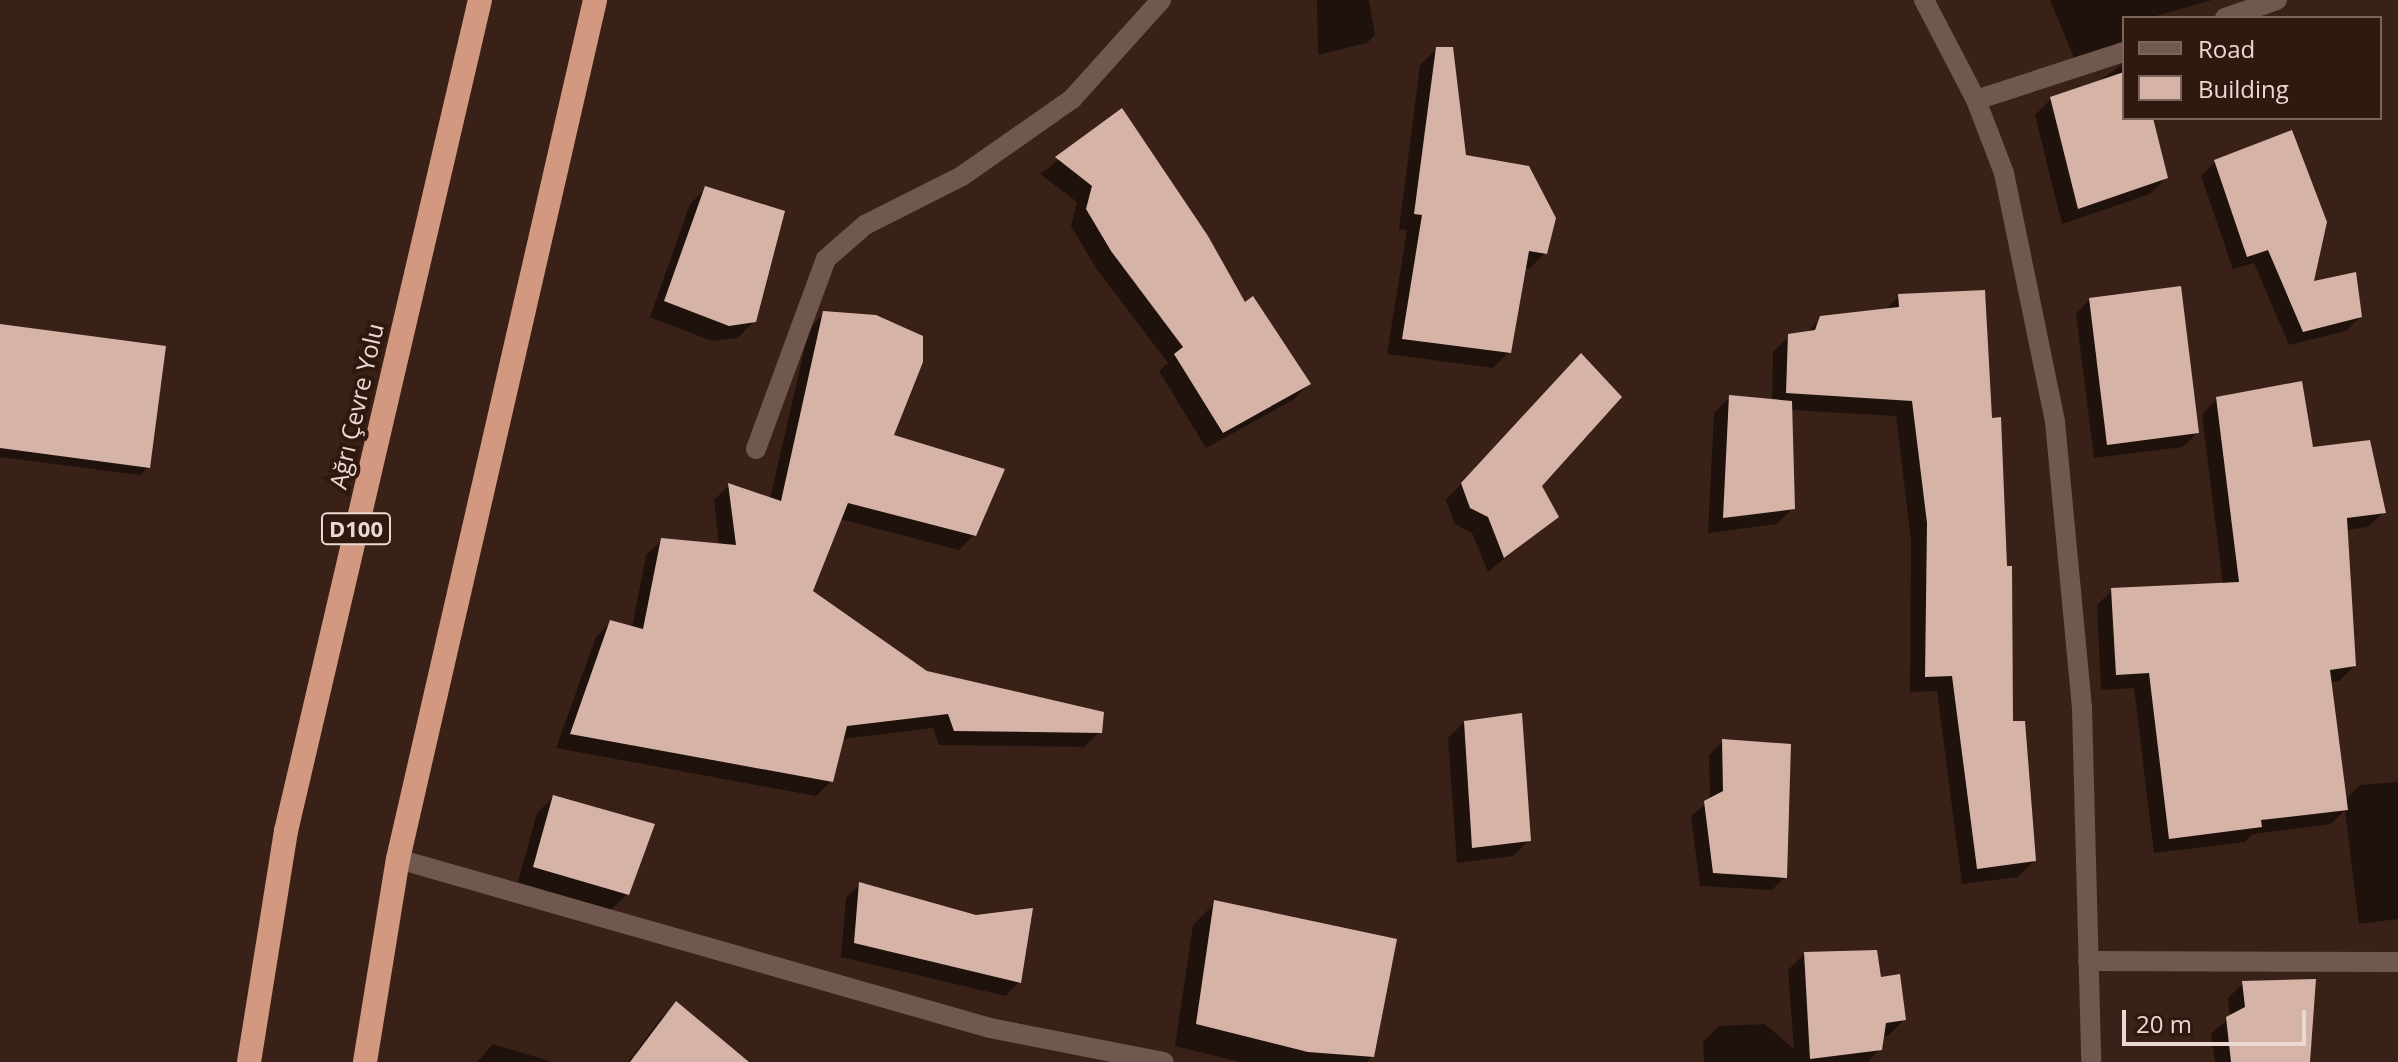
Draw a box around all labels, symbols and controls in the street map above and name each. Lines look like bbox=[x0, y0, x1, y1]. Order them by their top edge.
legend bbox=[2122, 16, 2382, 120]
text: Road bbox=[2198, 32, 2255, 65]
text: Building bbox=[2198, 72, 2289, 105]
street label: Ağrı Çevre Yolu bbox=[323, 320, 389, 492]
road number: D100 bbox=[320, 511, 392, 547]
scale bar bbox=[2126, 994, 2310, 1044]
text: 20 m bbox=[2136, 1007, 2192, 1040]

